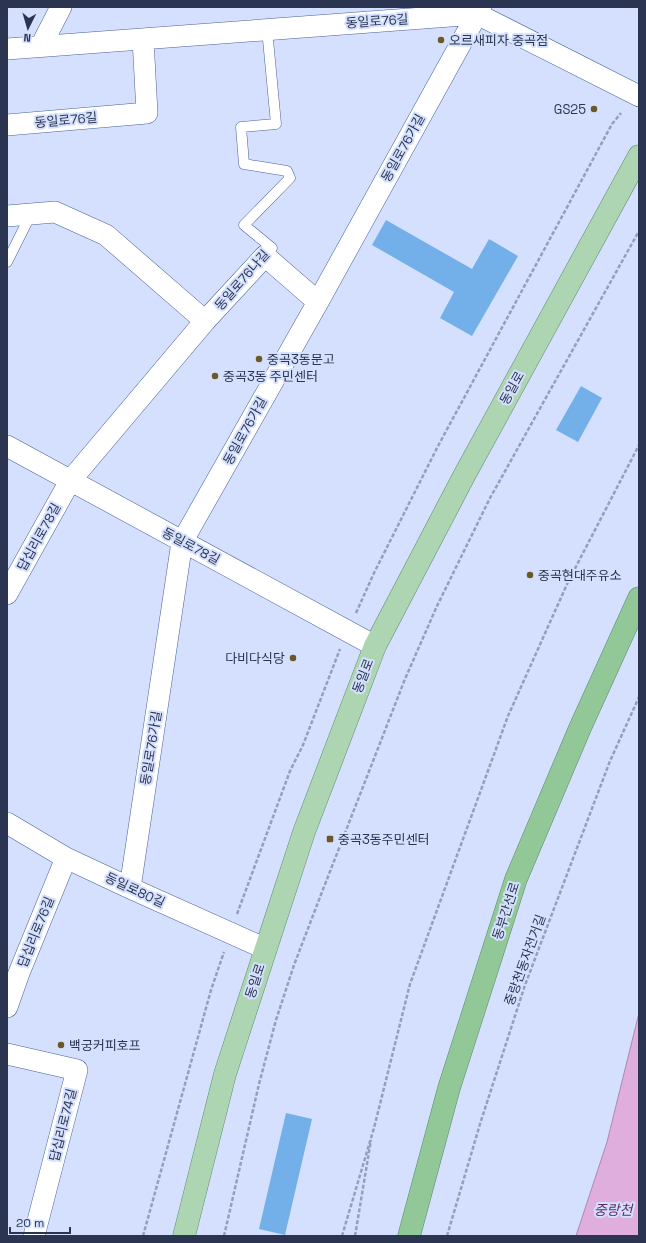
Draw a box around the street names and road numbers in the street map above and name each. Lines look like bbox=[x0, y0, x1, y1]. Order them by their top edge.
street label: 동일로76길 bbox=[345, 10, 409, 32]
street label: 동일로76길 bbox=[34, 109, 98, 131]
street label: 동일로76가길 bbox=[377, 111, 429, 185]
street label: 동일로76나길 bbox=[211, 246, 273, 314]
street label: 동일로 bbox=[496, 368, 528, 408]
street label: 동일로76가길 bbox=[219, 394, 271, 468]
street label: 답십리로78길 bbox=[13, 500, 65, 574]
street label: 동일로78길 bbox=[159, 524, 223, 568]
street label: 동일로 bbox=[349, 656, 377, 696]
street label: 동일로76가길 bbox=[137, 710, 165, 786]
street label: 동일로80길 bbox=[102, 869, 168, 911]
street label: 동부간선로 bbox=[489, 880, 523, 942]
street label: 답십리로76길 bbox=[14, 894, 58, 970]
street label: 중랑천동자전거길 bbox=[501, 912, 549, 1008]
street label: 동일로 bbox=[241, 961, 269, 1001]
street label: 답십리로74길 bbox=[46, 1087, 80, 1163]

